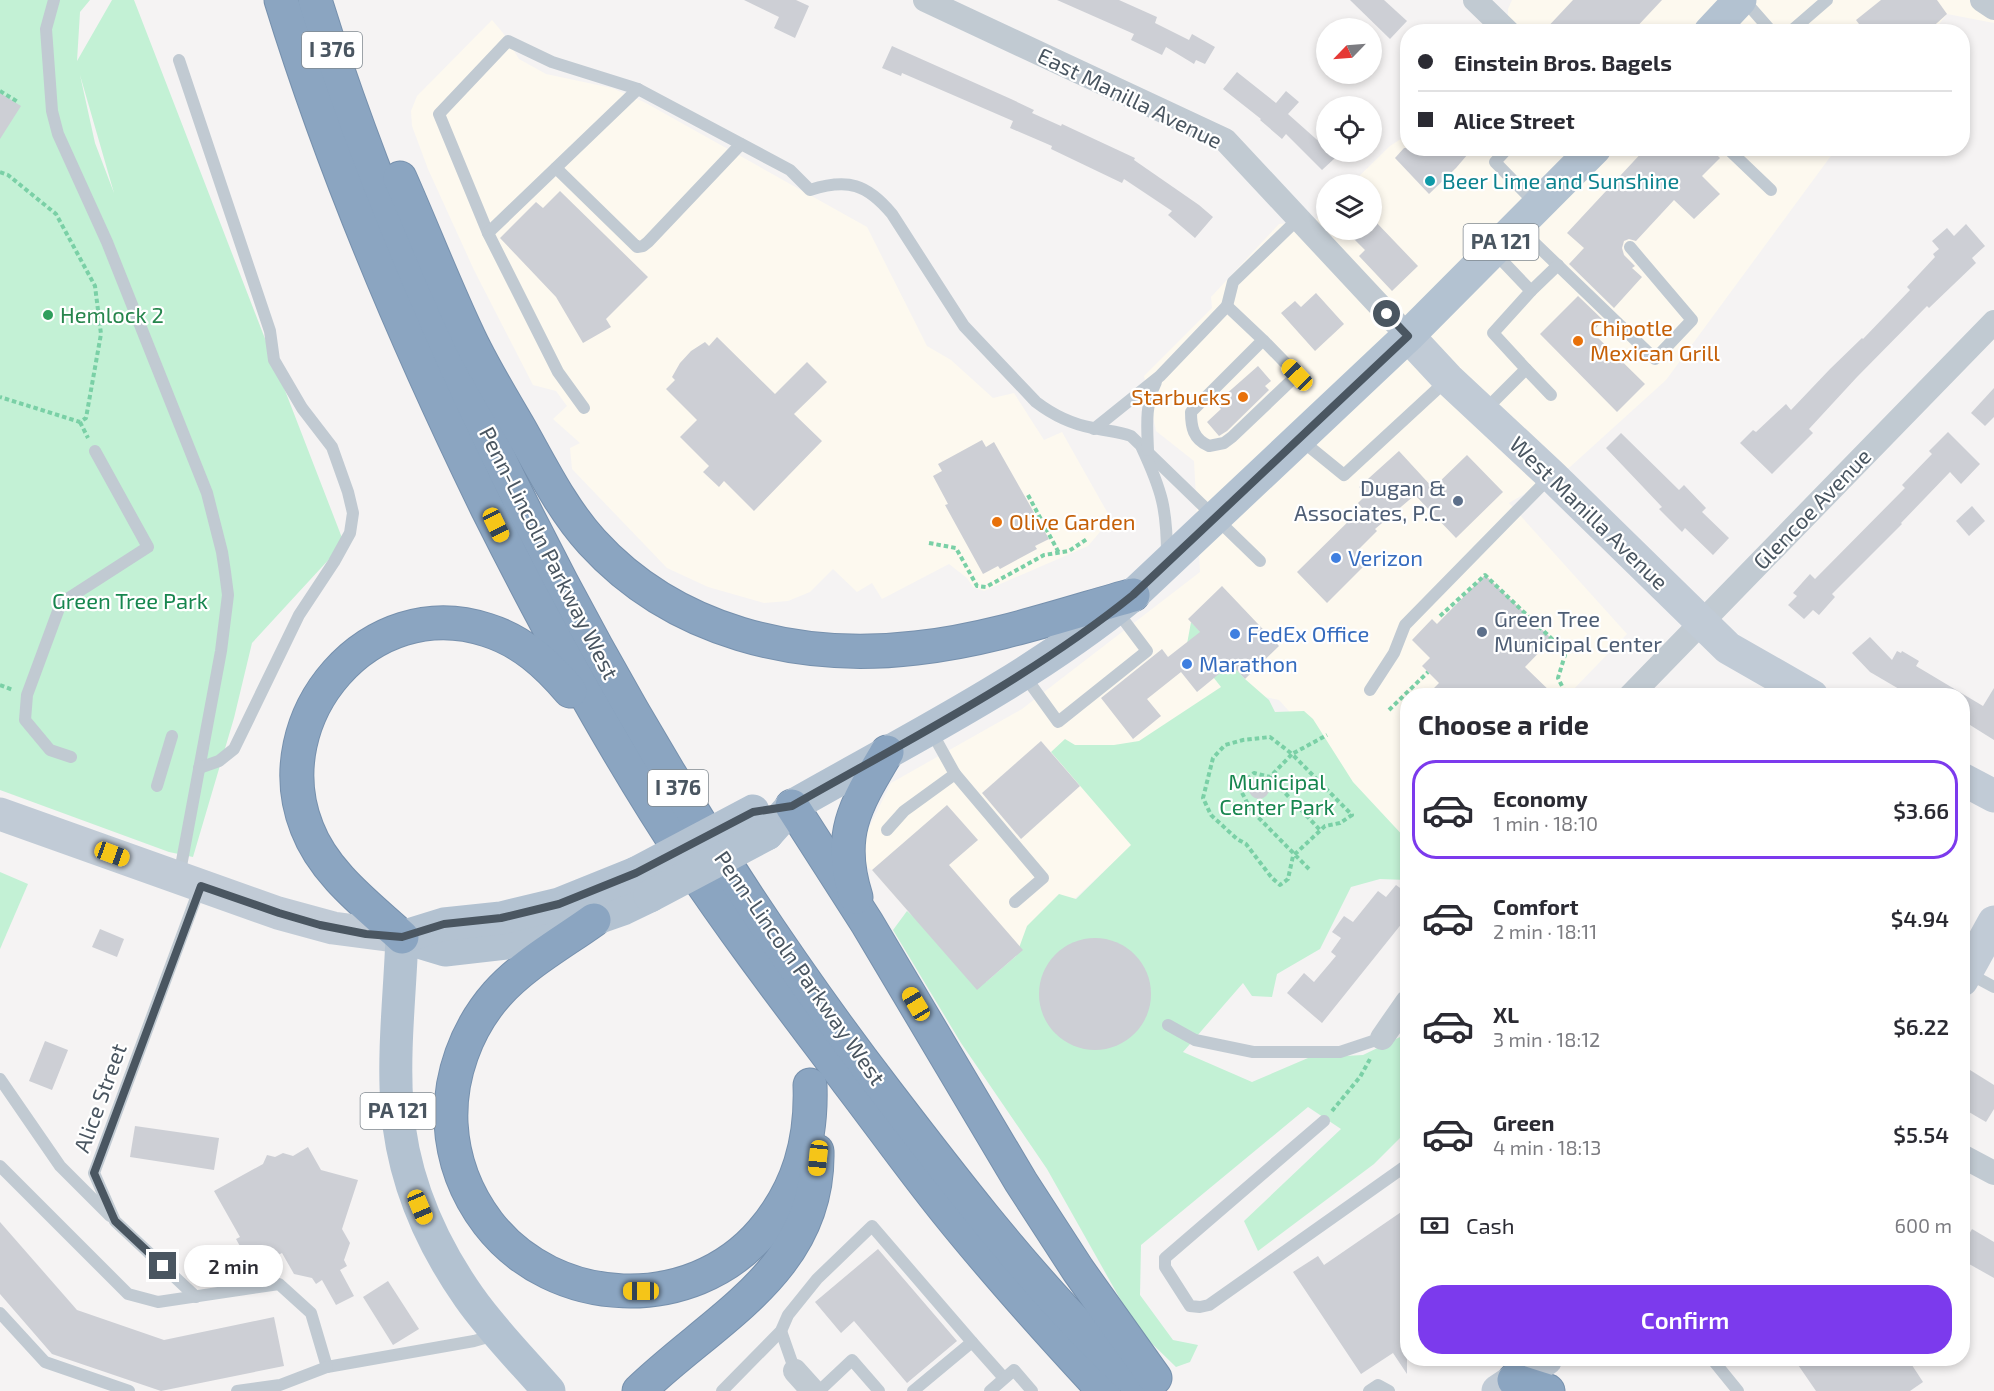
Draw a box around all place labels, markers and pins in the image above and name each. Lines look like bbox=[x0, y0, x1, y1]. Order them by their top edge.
place label: Beer Lime and Sunshine bbox=[1442, 167, 1679, 193]
marker: Beer Lime and Sunshine bbox=[1423, 174, 1437, 188]
place label: Hemlock 2 bbox=[60, 301, 164, 327]
marker: Hemlock 2 bbox=[41, 308, 55, 322]
place label: Chipotle Mexican Grill bbox=[1590, 314, 1720, 365]
marker: Chipotle Mexican Grill bbox=[1571, 334, 1585, 348]
place label: Starbucks bbox=[1131, 383, 1231, 409]
marker: Starbucks bbox=[1236, 390, 1250, 404]
place label: Dugan & Associates, P.C. bbox=[1294, 474, 1446, 525]
marker: Dugan & Associates, P.C. bbox=[1451, 494, 1465, 508]
place label: Olive Garden bbox=[1009, 508, 1136, 534]
marker: Olive Garden bbox=[990, 515, 1004, 529]
place label: Verizon bbox=[1348, 544, 1423, 570]
marker: Verizon bbox=[1329, 551, 1343, 565]
place label: Green Tree Municipal Center bbox=[1494, 605, 1662, 656]
place label: FedEx Office bbox=[1247, 620, 1369, 646]
marker: Green Tree Municipal Center bbox=[1475, 625, 1489, 639]
marker: FedEx Office bbox=[1228, 627, 1242, 641]
place label: Marathon bbox=[1199, 650, 1298, 676]
marker: Marathon bbox=[1180, 657, 1194, 671]

